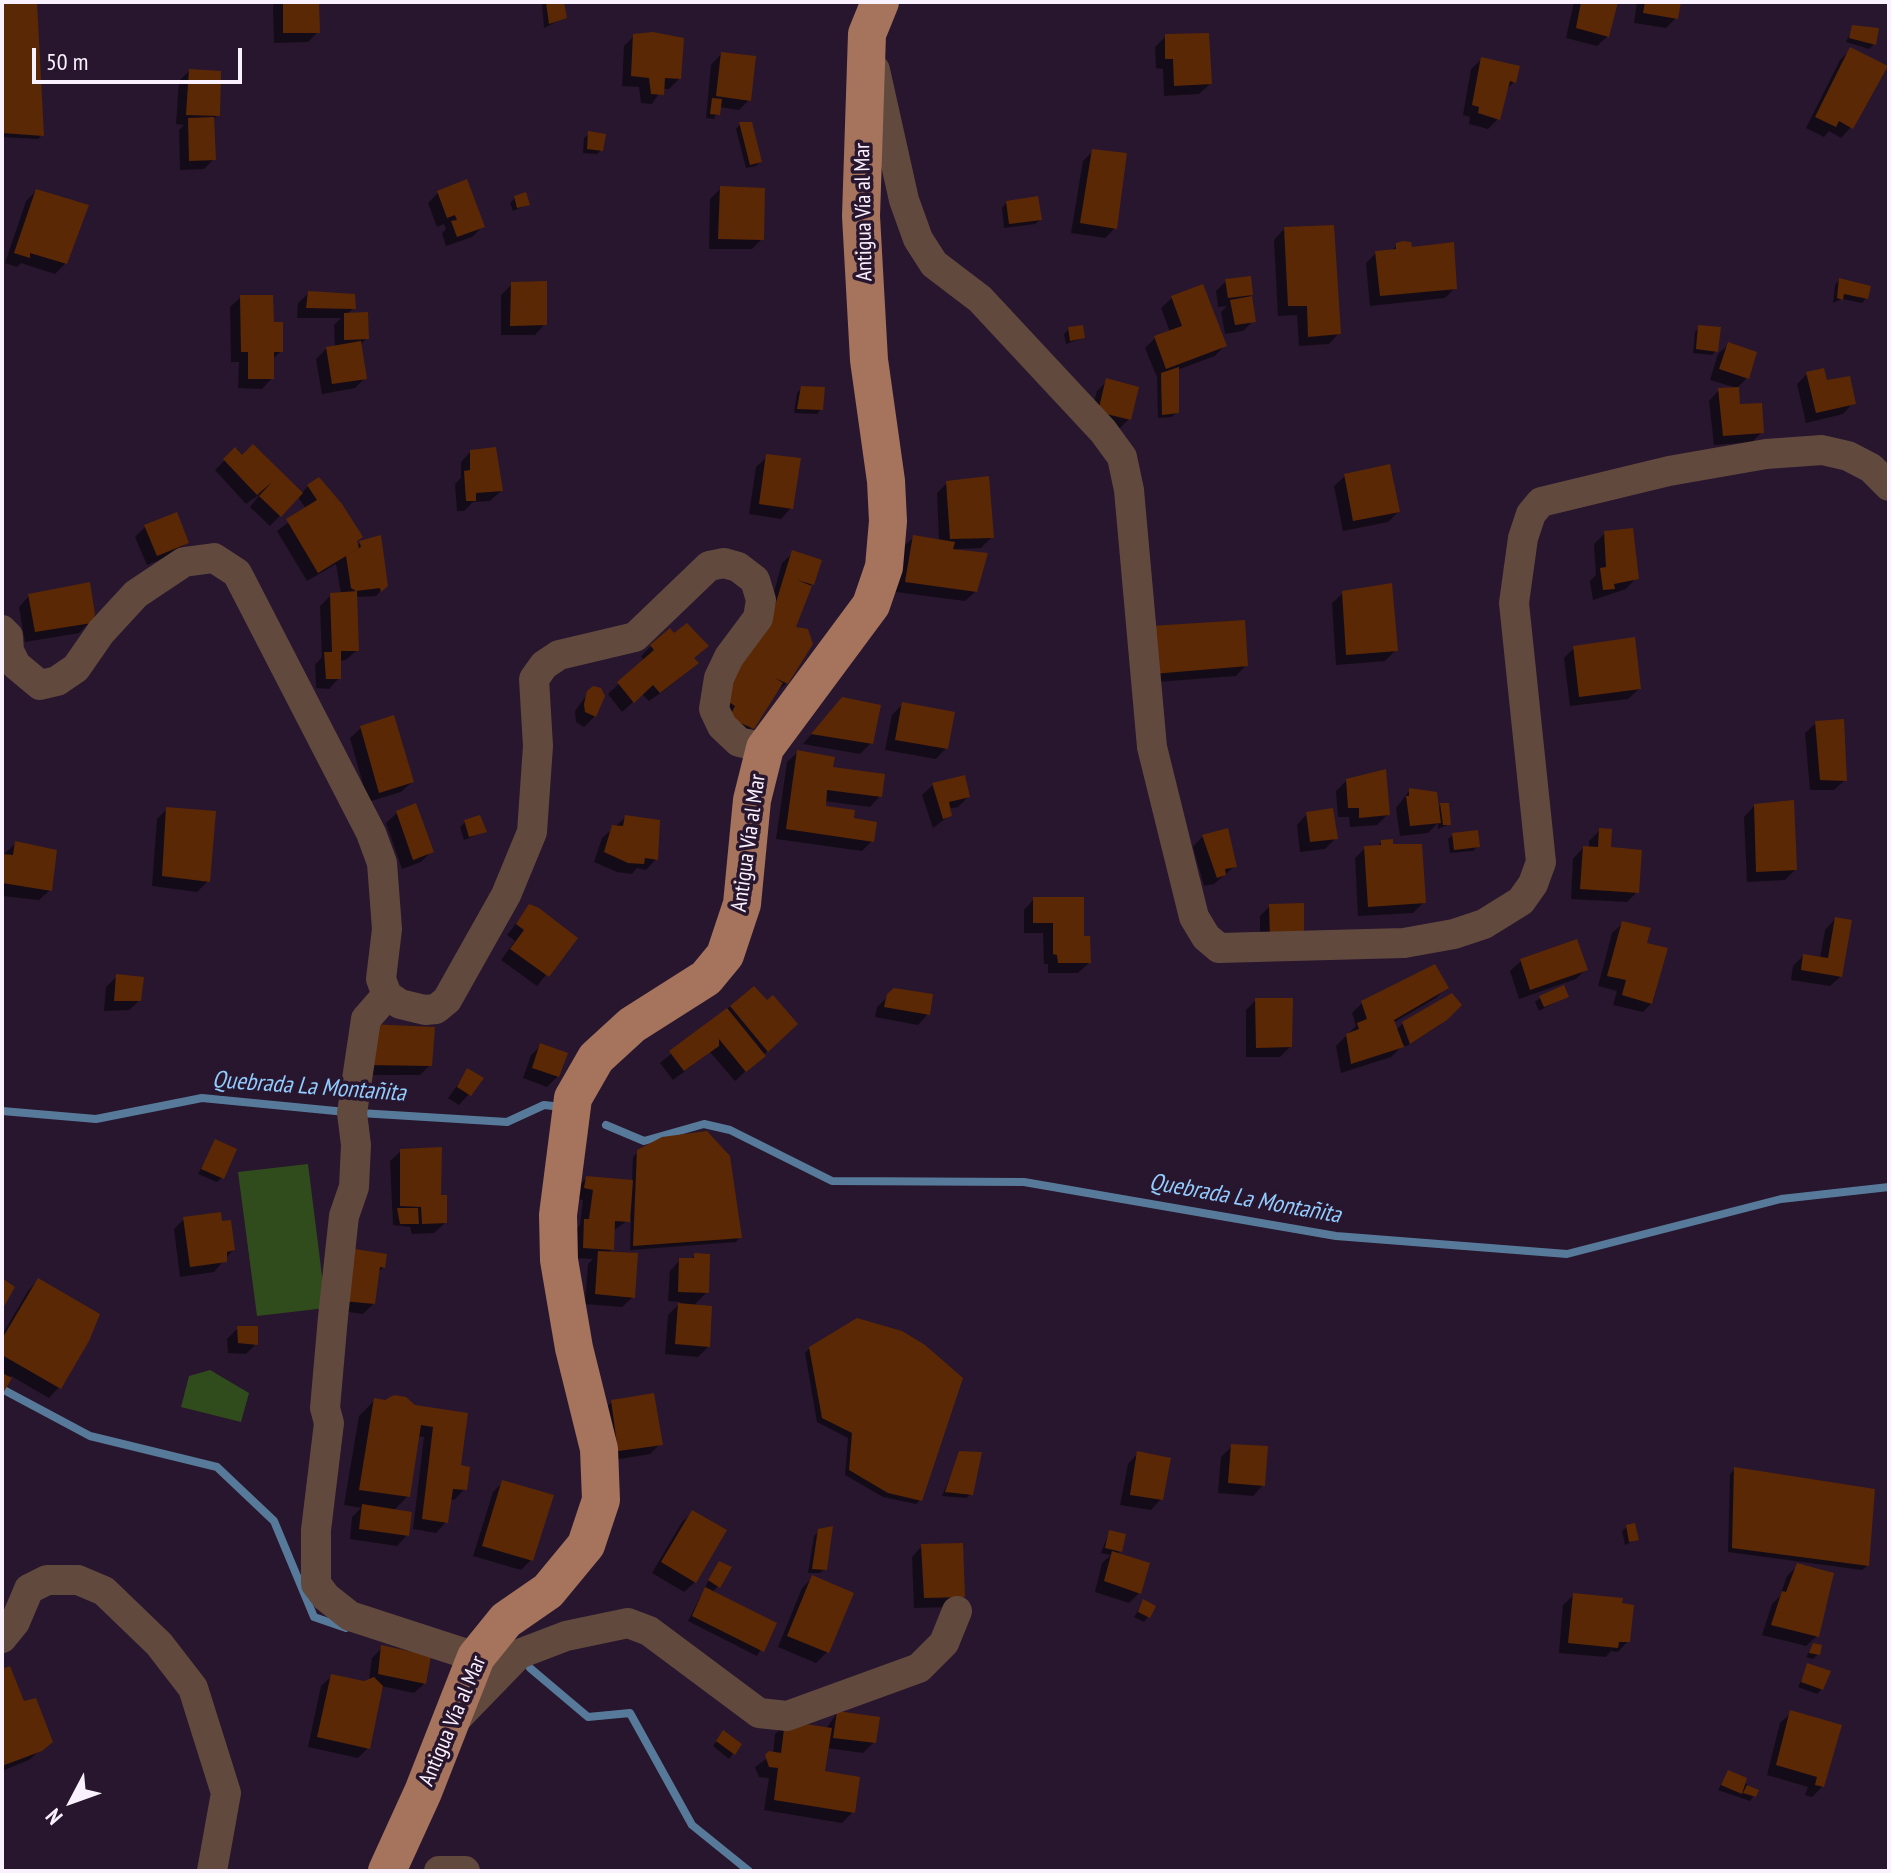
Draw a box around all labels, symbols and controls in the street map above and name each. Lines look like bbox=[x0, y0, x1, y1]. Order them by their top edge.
scale bar bbox=[36, 32, 246, 82]
text: 50 m bbox=[46, 46, 88, 77]
street label: Antigua Vía al Mar bbox=[850, 143, 878, 281]
street label: Antigua Vía al Mar bbox=[726, 773, 772, 913]
water label: Quebrada La Montañita bbox=[211, 1066, 407, 1108]
water label: Quebrada La Montañita bbox=[1147, 1168, 1343, 1230]
street label: Antigua Vía al Mar bbox=[414, 1652, 492, 1790]
north arrow bbox=[32, 1761, 112, 1841]
text: N bbox=[39, 1803, 68, 1830]

